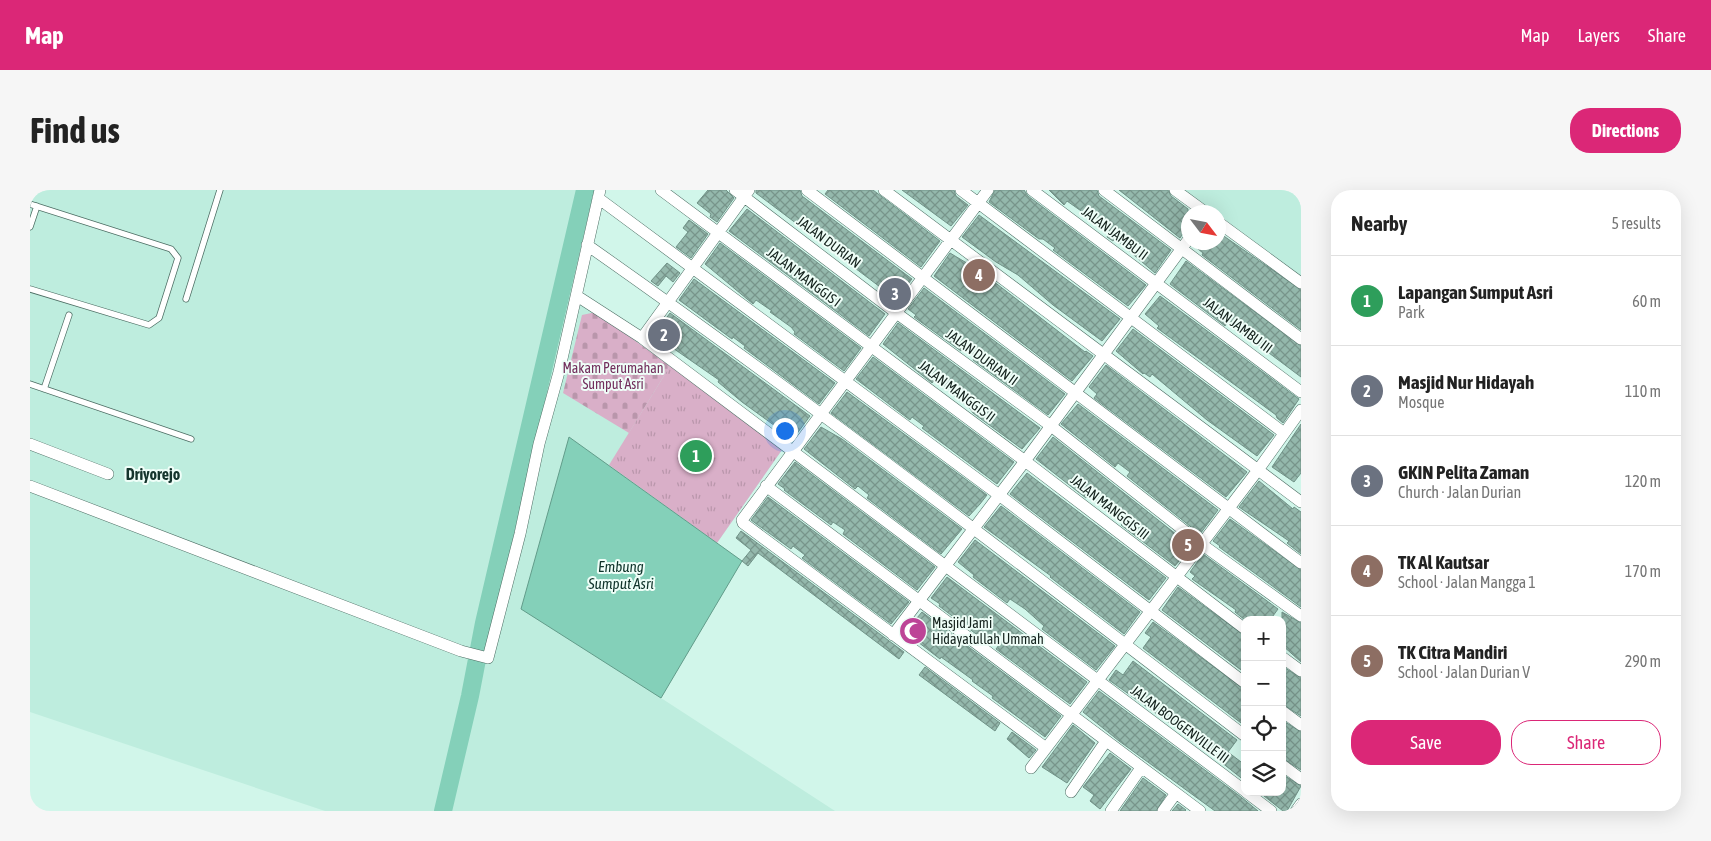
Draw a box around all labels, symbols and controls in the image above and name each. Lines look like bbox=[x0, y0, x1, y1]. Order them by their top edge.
text: Map bbox=[25, 22, 64, 49]
text: Map bbox=[1520, 25, 1549, 46]
text: Layers bbox=[1577, 25, 1620, 46]
text: Share bbox=[1648, 25, 1686, 46]
button: Directions bbox=[1570, 108, 1681, 153]
text: Find us bbox=[30, 110, 120, 150]
street label: JALAN JAMBU II bbox=[1079, 203, 1151, 263]
north arrow bbox=[1181, 205, 1226, 250]
text: Nearby bbox=[1351, 211, 1407, 235]
street label: JALAN DURIAN bbox=[794, 213, 864, 271]
text: 5 results bbox=[1611, 214, 1661, 232]
street label: JALAN MANGGIS I bbox=[764, 244, 844, 310]
pin: 4 bbox=[963, 256, 995, 294]
pin: 3 bbox=[879, 275, 911, 313]
text: Lapangan Sumput Asri bbox=[1398, 281, 1553, 303]
text: 1 bbox=[1363, 292, 1371, 310]
text: 60 m bbox=[1632, 292, 1661, 310]
street label: JALAN JAMBU III bbox=[1200, 294, 1276, 356]
text: Park bbox=[1398, 303, 1425, 321]
pin: 2 bbox=[648, 316, 680, 354]
street label: JALAN DURIAN II bbox=[943, 326, 1021, 388]
street label: JALAN MANGGIS II bbox=[916, 357, 998, 425]
park label: Makam Perumahan Sumput Asri bbox=[562, 360, 664, 392]
text: Masjid Nur Hidayah bbox=[1398, 371, 1534, 393]
text: 2 bbox=[1363, 382, 1371, 400]
text: 110 m bbox=[1625, 382, 1661, 400]
text: Mosque bbox=[1398, 393, 1444, 411]
your location bbox=[772, 418, 798, 444]
pin: 1 bbox=[680, 437, 712, 475]
text: GKIN Pelita Zaman bbox=[1398, 461, 1529, 483]
district label: Driyorejo bbox=[126, 465, 181, 483]
street label: JALAN MANGGIS III bbox=[1068, 471, 1152, 543]
text: 3 bbox=[1363, 472, 1371, 490]
text: 120 m bbox=[1625, 472, 1661, 490]
text: Church · Jalan Durian bbox=[1398, 483, 1521, 501]
pin: 5 bbox=[1172, 526, 1204, 564]
text: TK Al Kautsar bbox=[1398, 551, 1489, 573]
water label: Embung Sumput Asri bbox=[587, 558, 654, 592]
text: 4 bbox=[1363, 562, 1371, 580]
text: 170 m bbox=[1625, 562, 1661, 580]
text: School · Jalan Mangga 1 bbox=[1398, 573, 1536, 591]
place label: Masjid Jami Hidayatullah Ummah bbox=[932, 615, 1044, 647]
mosque icon: Masjid Jami Hidayatullah Ummah bbox=[898, 616, 928, 646]
map controls bbox=[1241, 616, 1286, 796]
button: + bbox=[1241, 616, 1286, 661]
text: TK Citra Mandiri bbox=[1398, 641, 1507, 663]
text: 5 bbox=[1363, 652, 1371, 670]
text: 290 m bbox=[1625, 652, 1661, 670]
button: − bbox=[1241, 661, 1286, 706]
text: School · Jalan Durian V bbox=[1398, 663, 1530, 681]
street label: JALAN BOOGENVILLE III bbox=[1128, 682, 1232, 766]
button: locate bbox=[1241, 706, 1286, 751]
button: Save bbox=[1351, 720, 1501, 765]
button: Share bbox=[1511, 720, 1661, 765]
button: layers bbox=[1241, 751, 1286, 796]

